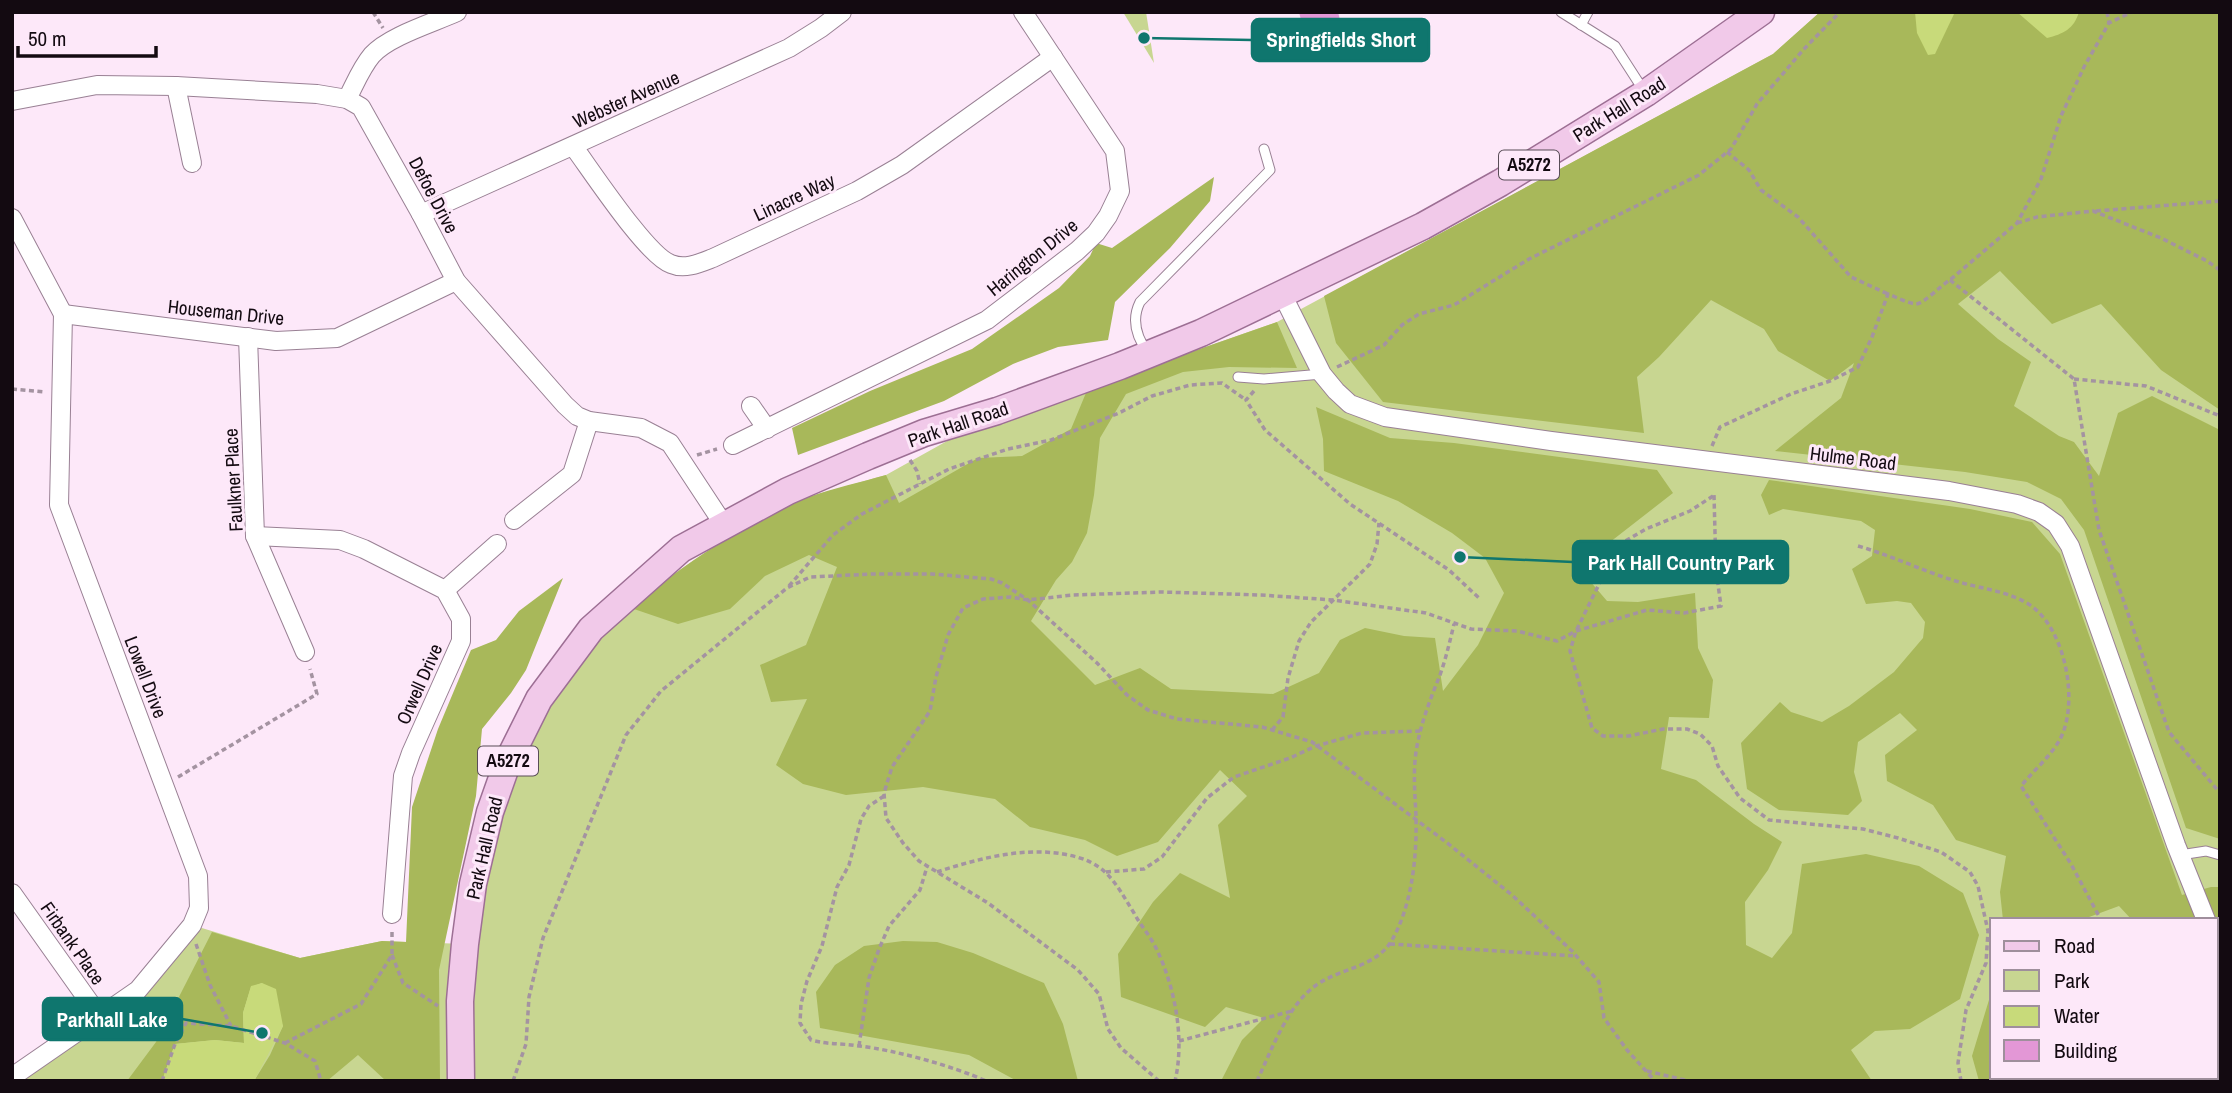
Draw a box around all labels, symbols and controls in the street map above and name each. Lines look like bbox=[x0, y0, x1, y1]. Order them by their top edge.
scale bar bbox=[18, 14, 156, 58]
callout: Springfields Short bbox=[1252, 19, 1429, 61]
text: 50 m bbox=[28, 24, 66, 53]
text: Springfields Short bbox=[1266, 25, 1416, 54]
street label: Webster Avenue bbox=[569, 64, 683, 134]
street label: Park Hall Road bbox=[1568, 70, 1670, 148]
road number: A5272 bbox=[1499, 150, 1559, 180]
street label: Defoe Drive bbox=[403, 152, 465, 238]
street label: Linacre Way bbox=[749, 167, 839, 227]
street label: Harington Drive bbox=[981, 212, 1083, 302]
street label: Houseman Drive bbox=[167, 293, 285, 331]
street label: Park Hall Road bbox=[904, 395, 1012, 453]
street label: Faulkner Place bbox=[217, 428, 249, 532]
street label: Hulme Road bbox=[1808, 440, 1898, 476]
callout: Park Hall Country Park bbox=[1573, 541, 1788, 583]
text: Park Hall Country Park bbox=[1588, 548, 1775, 577]
street label: Lowell Drive bbox=[119, 632, 173, 722]
street label: Orwell Drive bbox=[390, 640, 448, 728]
road number: A5272 bbox=[478, 746, 538, 776]
street label: Park Hall Road bbox=[460, 794, 508, 902]
street label: Firbank Place bbox=[35, 896, 111, 990]
legend bbox=[1990, 918, 2218, 1079]
text: Road bbox=[2054, 931, 2095, 960]
text: Park bbox=[2054, 966, 2090, 995]
callout: Parkhall Lake bbox=[43, 998, 182, 1040]
text: Water bbox=[2054, 1001, 2100, 1030]
text: Parkhall Lake bbox=[56, 1005, 168, 1034]
text: Building bbox=[2054, 1036, 2118, 1065]

